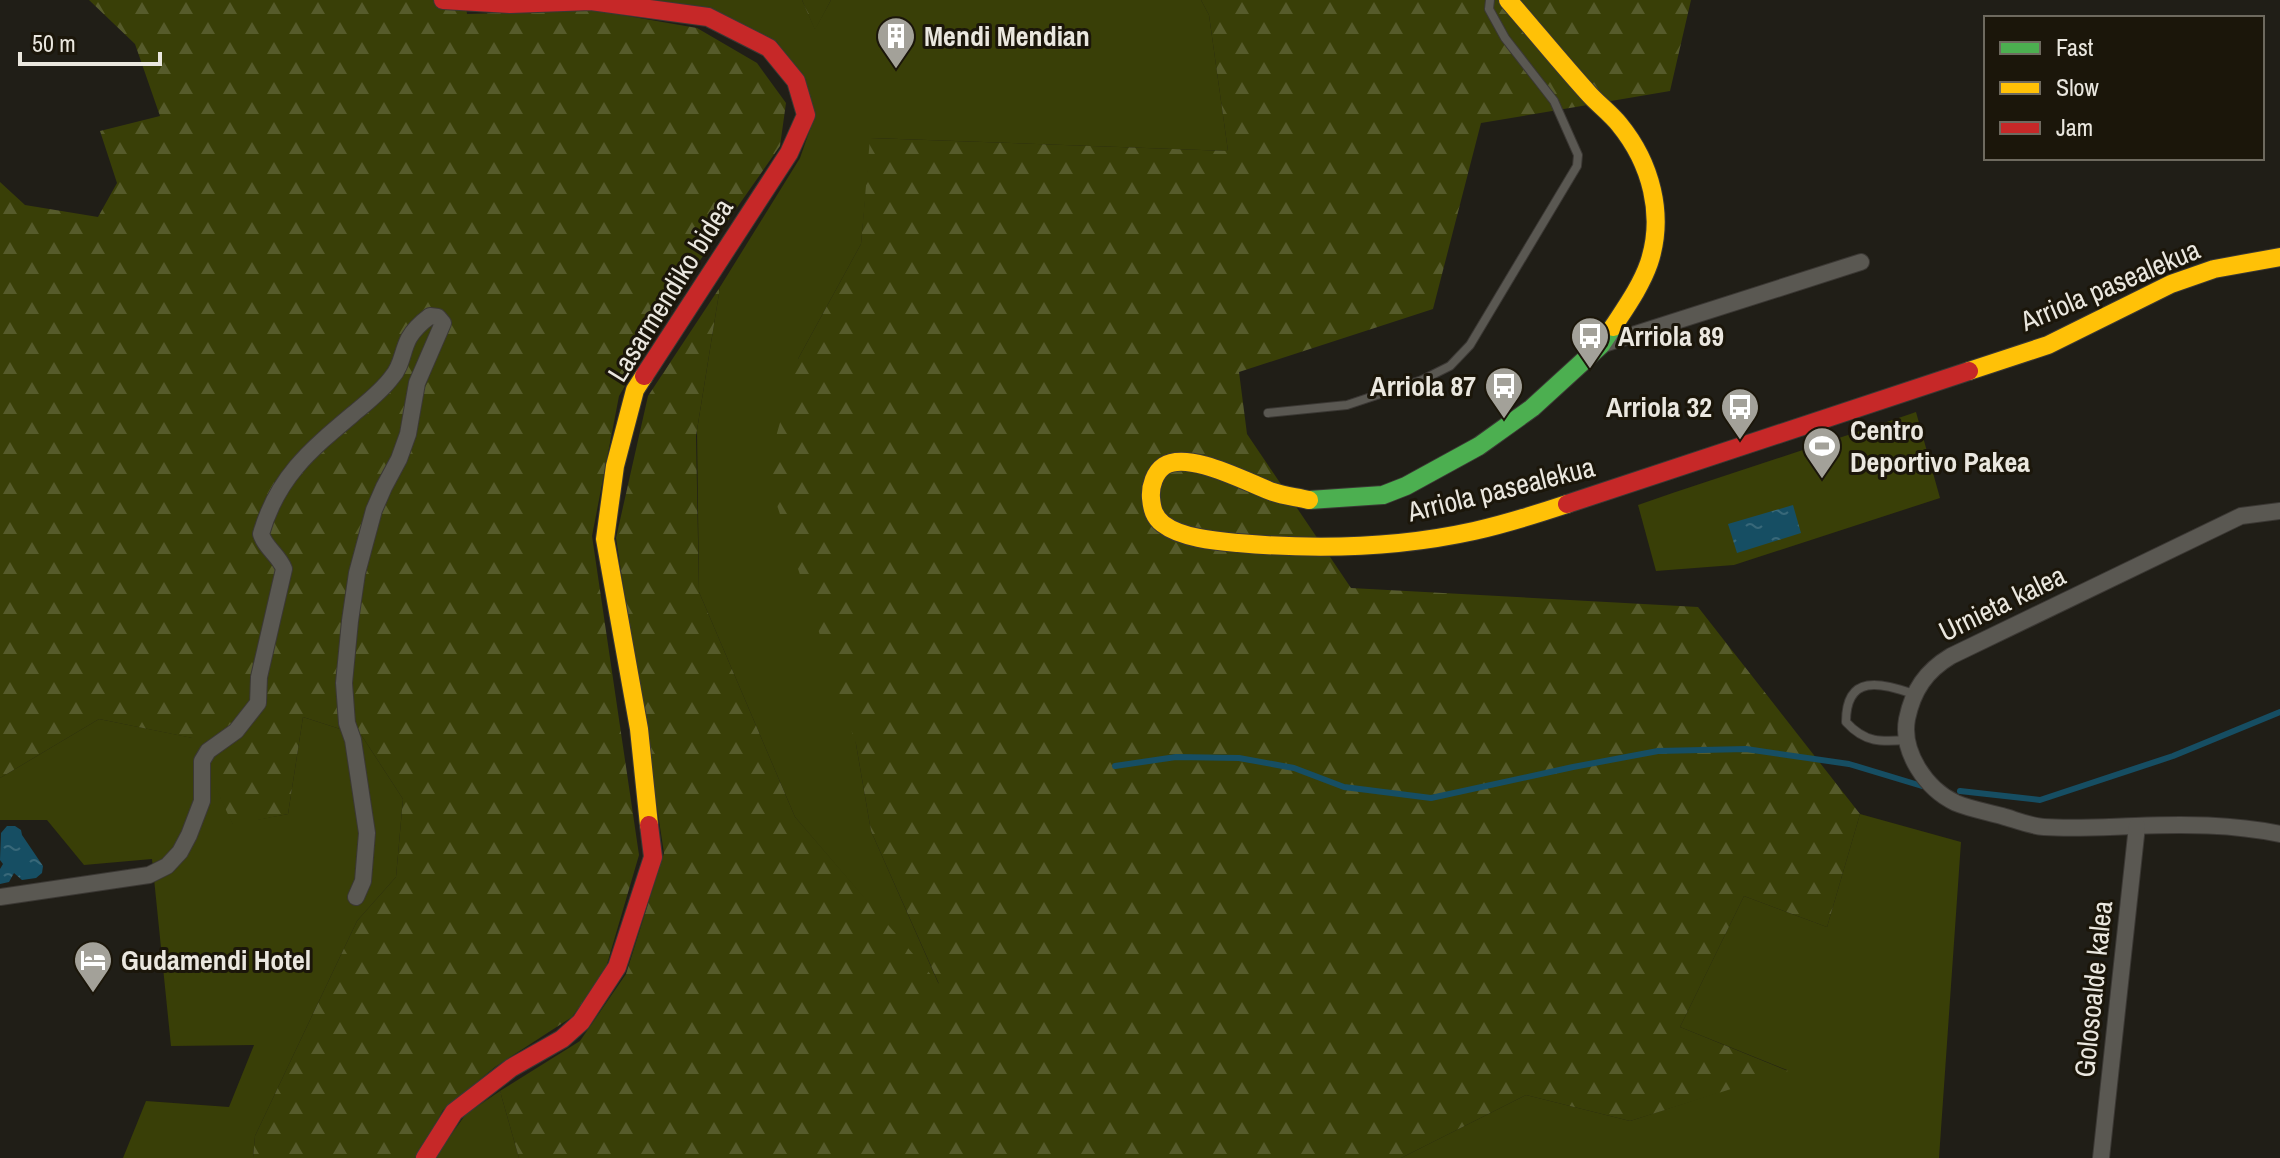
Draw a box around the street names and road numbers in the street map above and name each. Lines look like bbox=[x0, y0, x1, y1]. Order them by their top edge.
street label: Lasarmendiko bidea bbox=[598, 191, 742, 389]
street label: Arriola pasealekua bbox=[2014, 230, 2206, 340]
street label: Arriola pasealekua bbox=[1403, 447, 1599, 531]
street label: Urnieta kalea bbox=[1932, 556, 2072, 650]
street label: Golosoalde kalea bbox=[2065, 899, 2121, 1079]

